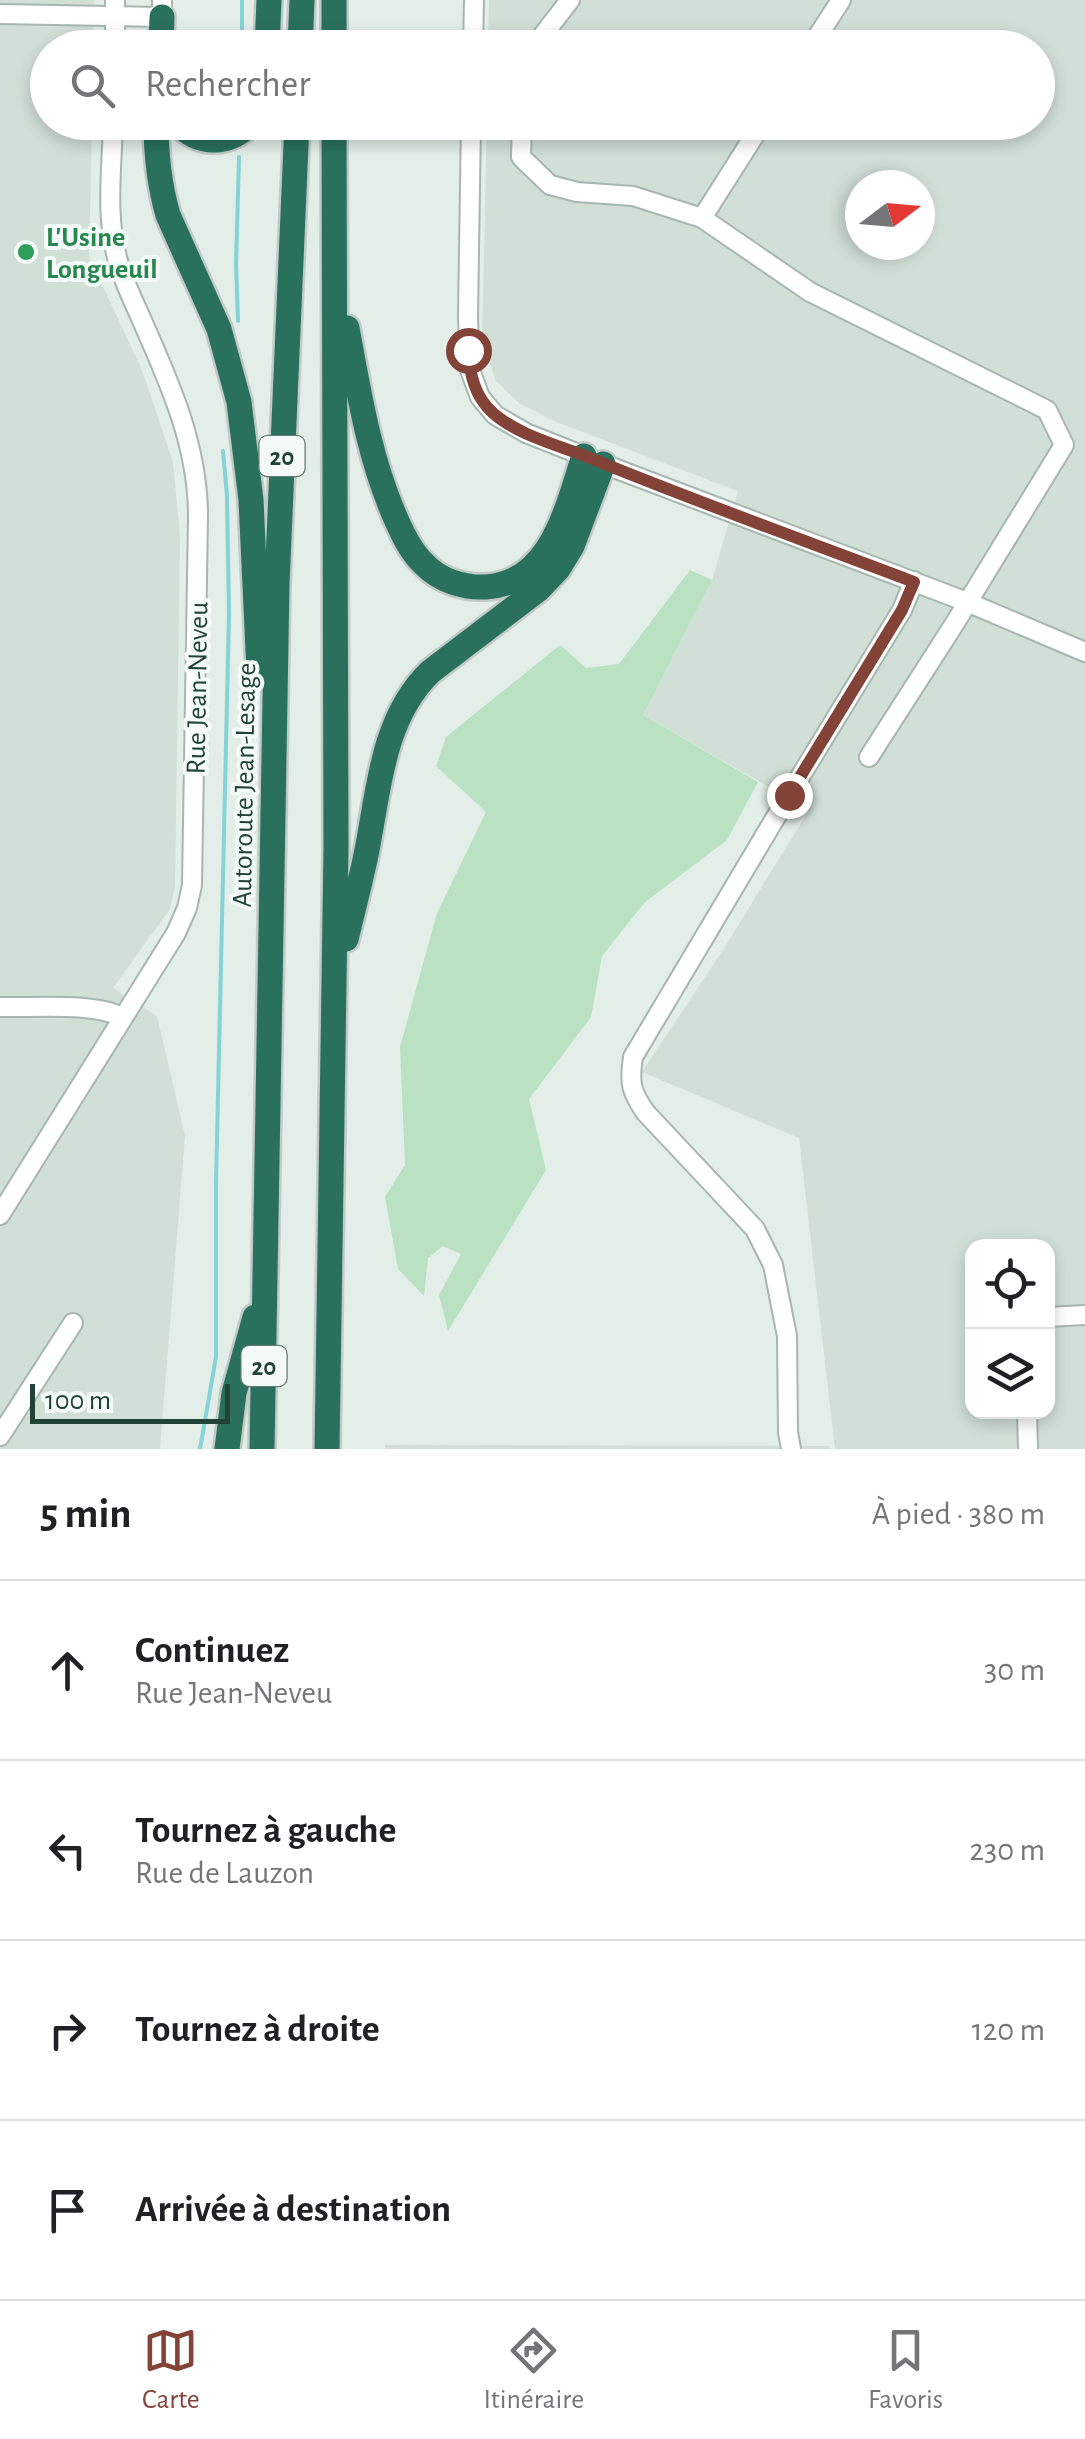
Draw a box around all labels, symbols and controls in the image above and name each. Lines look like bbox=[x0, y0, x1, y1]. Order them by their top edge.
search box bbox=[30, 30, 1055, 140]
icon: search bbox=[65, 58, 120, 113]
text: Rechercher bbox=[145, 66, 311, 104]
north arrow bbox=[845, 170, 935, 260]
place label: L'Usine Longueuil bbox=[46, 224, 158, 284]
marker: L'Usine Longueuil bbox=[15, 241, 37, 263]
route start bbox=[446, 328, 492, 374]
road number: 20 bbox=[260, 436, 304, 476]
street label: Rue Jean-Neveu bbox=[182, 601, 214, 775]
street label: Autoroute Jean-Lesage bbox=[229, 662, 261, 908]
route end bbox=[767, 773, 813, 819]
map controls bbox=[965, 1239, 1055, 1419]
button: locate bbox=[965, 1239, 1055, 1329]
button: layers bbox=[965, 1329, 1055, 1419]
road number: 20 bbox=[242, 1346, 286, 1386]
scale bar bbox=[30, 1379, 230, 1424]
text: 100 m bbox=[45, 1387, 111, 1415]
text: 5 min bbox=[40, 1493, 132, 1535]
text: À pied · 380 m bbox=[872, 1498, 1045, 1530]
text: Continuez bbox=[135, 1632, 289, 1670]
icon: ahead bbox=[40, 1643, 95, 1698]
text: 30 m bbox=[984, 1654, 1045, 1686]
text: Rue Jean-Neveu bbox=[135, 1677, 332, 1709]
text: Tournez à gauche bbox=[135, 1812, 397, 1850]
icon: left bbox=[40, 1823, 95, 1878]
text: 230 m bbox=[969, 1834, 1045, 1866]
text: Rue de Lauzon bbox=[135, 1857, 314, 1889]
icon: right bbox=[40, 2003, 95, 2058]
text: Tournez à droite bbox=[135, 2011, 380, 2049]
text: 120 m bbox=[972, 2014, 1045, 2046]
icon: arrive bbox=[40, 2183, 95, 2238]
text: Arrivée à destination bbox=[135, 2191, 451, 2229]
tab: Carte bbox=[142, 2323, 200, 2417]
tab: Itinéraire bbox=[483, 2323, 584, 2417]
tab: Favoris bbox=[868, 2323, 943, 2417]

